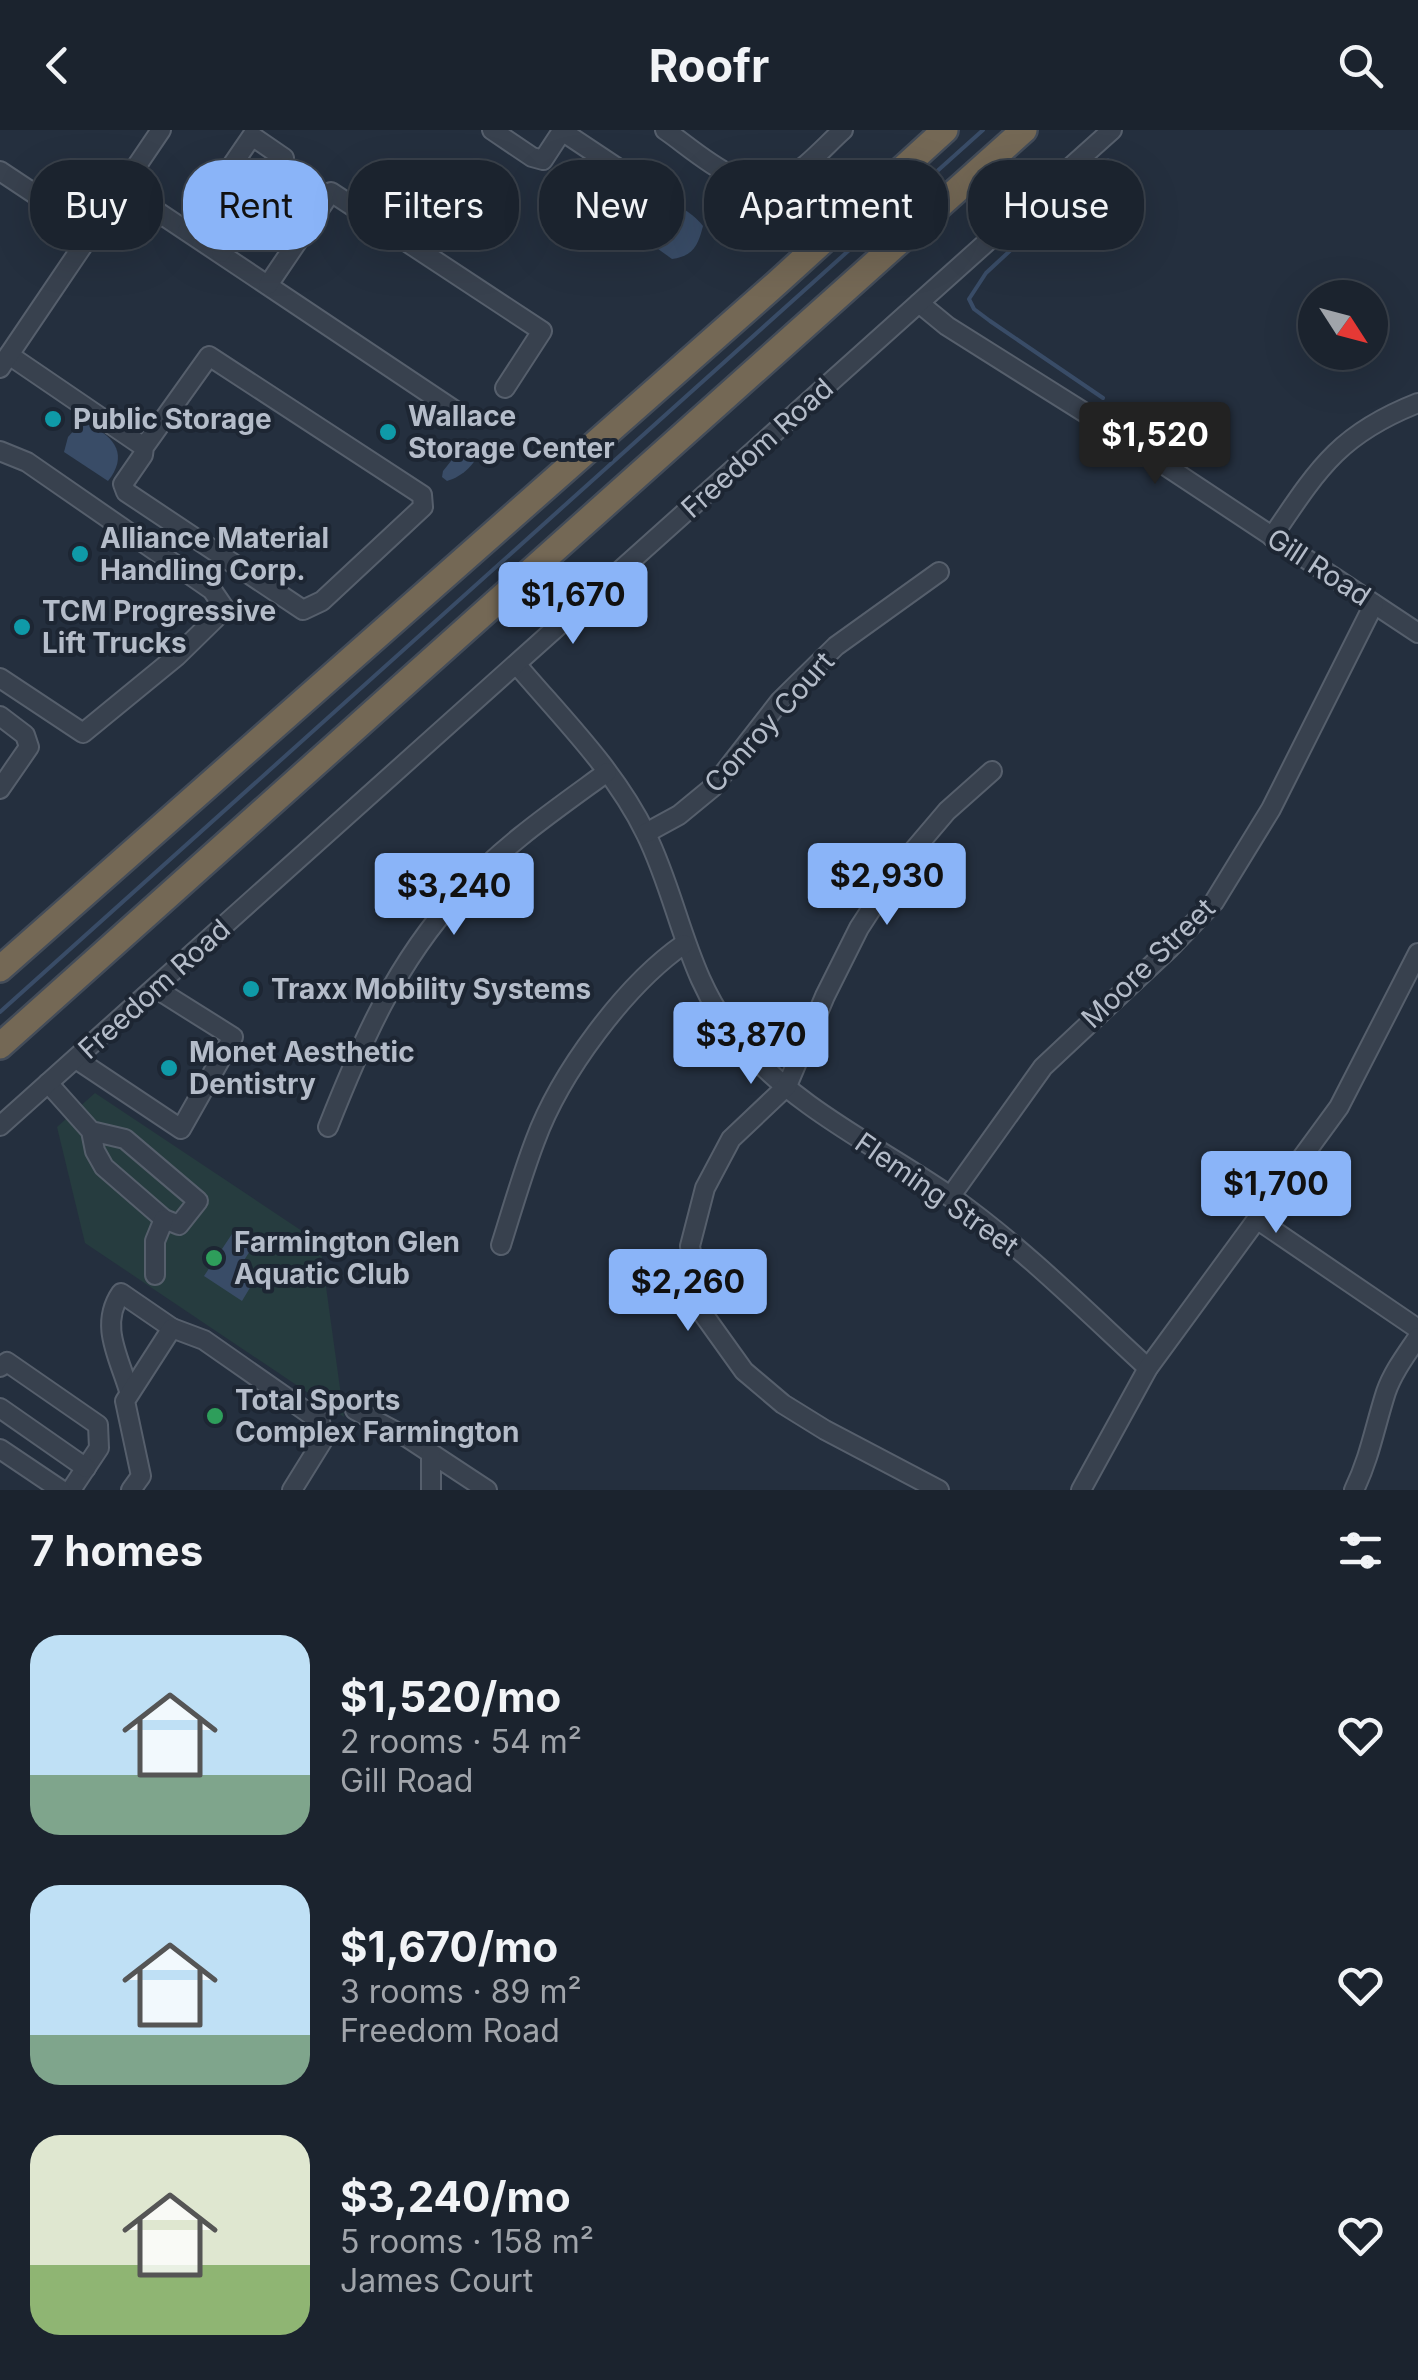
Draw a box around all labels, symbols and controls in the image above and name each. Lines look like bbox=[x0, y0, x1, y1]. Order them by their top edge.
icon: back bbox=[30, 38, 85, 93]
text: Roofr bbox=[649, 38, 769, 93]
icon: search bbox=[1333, 38, 1388, 93]
chip: Buy bbox=[30, 160, 163, 250]
chip: Rent bbox=[183, 160, 328, 250]
chip: Filters bbox=[348, 160, 519, 250]
chip: New bbox=[539, 160, 684, 250]
chip: Apartment bbox=[704, 160, 948, 250]
chip: House bbox=[968, 160, 1144, 250]
north arrow bbox=[1298, 280, 1388, 370]
map controls bbox=[1298, 280, 1388, 370]
street label: Freedom Road bbox=[674, 371, 840, 525]
place label: Wallace Storage Center bbox=[408, 399, 615, 465]
place label: Public Storage bbox=[73, 402, 272, 436]
pin: $1,520 bbox=[1074, 402, 1236, 487]
marker: Public Storage bbox=[42, 408, 64, 430]
text: $1,520 bbox=[1101, 415, 1209, 454]
marker: Wallace Storage Center bbox=[377, 421, 399, 443]
place label: Alliance Material Handling Corp. bbox=[100, 521, 329, 587]
street label: Gill Road bbox=[1261, 521, 1377, 613]
marker: Alliance Material Handling Corp. bbox=[69, 543, 91, 565]
pin: $1,670 bbox=[492, 562, 654, 647]
text: $1,670 bbox=[521, 575, 625, 614]
place label: TCM Progressive Lift Trucks bbox=[42, 594, 276, 660]
marker: TCM Progressive Lift Trucks bbox=[11, 616, 33, 638]
street label: Conroy Court bbox=[697, 645, 841, 799]
pin: $2,930 bbox=[806, 843, 968, 928]
pin: $3,240 bbox=[373, 853, 535, 938]
text: $2,930 bbox=[830, 856, 944, 895]
text: $3,240 bbox=[397, 866, 511, 905]
street label: Moore Street bbox=[1074, 891, 1222, 1035]
street label: Freedom Road bbox=[71, 912, 237, 1066]
place label: Traxx Mobility Systems bbox=[271, 972, 591, 1006]
marker: Traxx Mobility Systems bbox=[240, 978, 262, 1000]
pin: $3,870 bbox=[670, 1002, 832, 1087]
text: $3,870 bbox=[695, 1015, 807, 1054]
place label: Monet Aesthetic Dentistry bbox=[189, 1035, 415, 1101]
marker: Monet Aesthetic Dentistry bbox=[158, 1057, 180, 1079]
street label: Fleming Street bbox=[849, 1125, 1025, 1263]
pin: $1,700 bbox=[1195, 1151, 1357, 1236]
text: $1,700 bbox=[1223, 1164, 1329, 1203]
place label: Farmington Glen Aquatic Club bbox=[234, 1225, 460, 1291]
marker: Farmington Glen Aquatic Club bbox=[203, 1247, 225, 1269]
pin: $2,260 bbox=[607, 1249, 769, 1334]
text: $2,260 bbox=[631, 1262, 745, 1301]
place label: Total Sports Complex Farmington bbox=[235, 1383, 519, 1449]
marker: Total Sports Complex Farmington bbox=[204, 1405, 226, 1427]
icon: filters bbox=[1333, 1523, 1388, 1578]
text: 7 homes bbox=[30, 1525, 203, 1576]
text: $1,520/mo bbox=[340, 1671, 561, 1722]
icon: home bbox=[110, 1675, 230, 1795]
icon: heart bbox=[1333, 1708, 1388, 1763]
text: 2 rooms · 54 m² bbox=[340, 1722, 582, 1761]
text: Gill Road bbox=[340, 1761, 473, 1800]
text: $1,670/mo bbox=[340, 1921, 558, 1972]
icon: home bbox=[110, 1925, 230, 2045]
icon: heart bbox=[1333, 1958, 1388, 2013]
text: 3 rooms · 89 m² bbox=[340, 1972, 582, 2011]
text: Freedom Road bbox=[340, 2011, 560, 2050]
text: $3,240/mo bbox=[340, 2171, 571, 2222]
icon: home bbox=[110, 2175, 230, 2295]
icon: heart bbox=[1333, 2208, 1388, 2263]
text: 5 rooms · 158 m² bbox=[340, 2222, 594, 2261]
text: James Court bbox=[340, 2261, 533, 2300]

